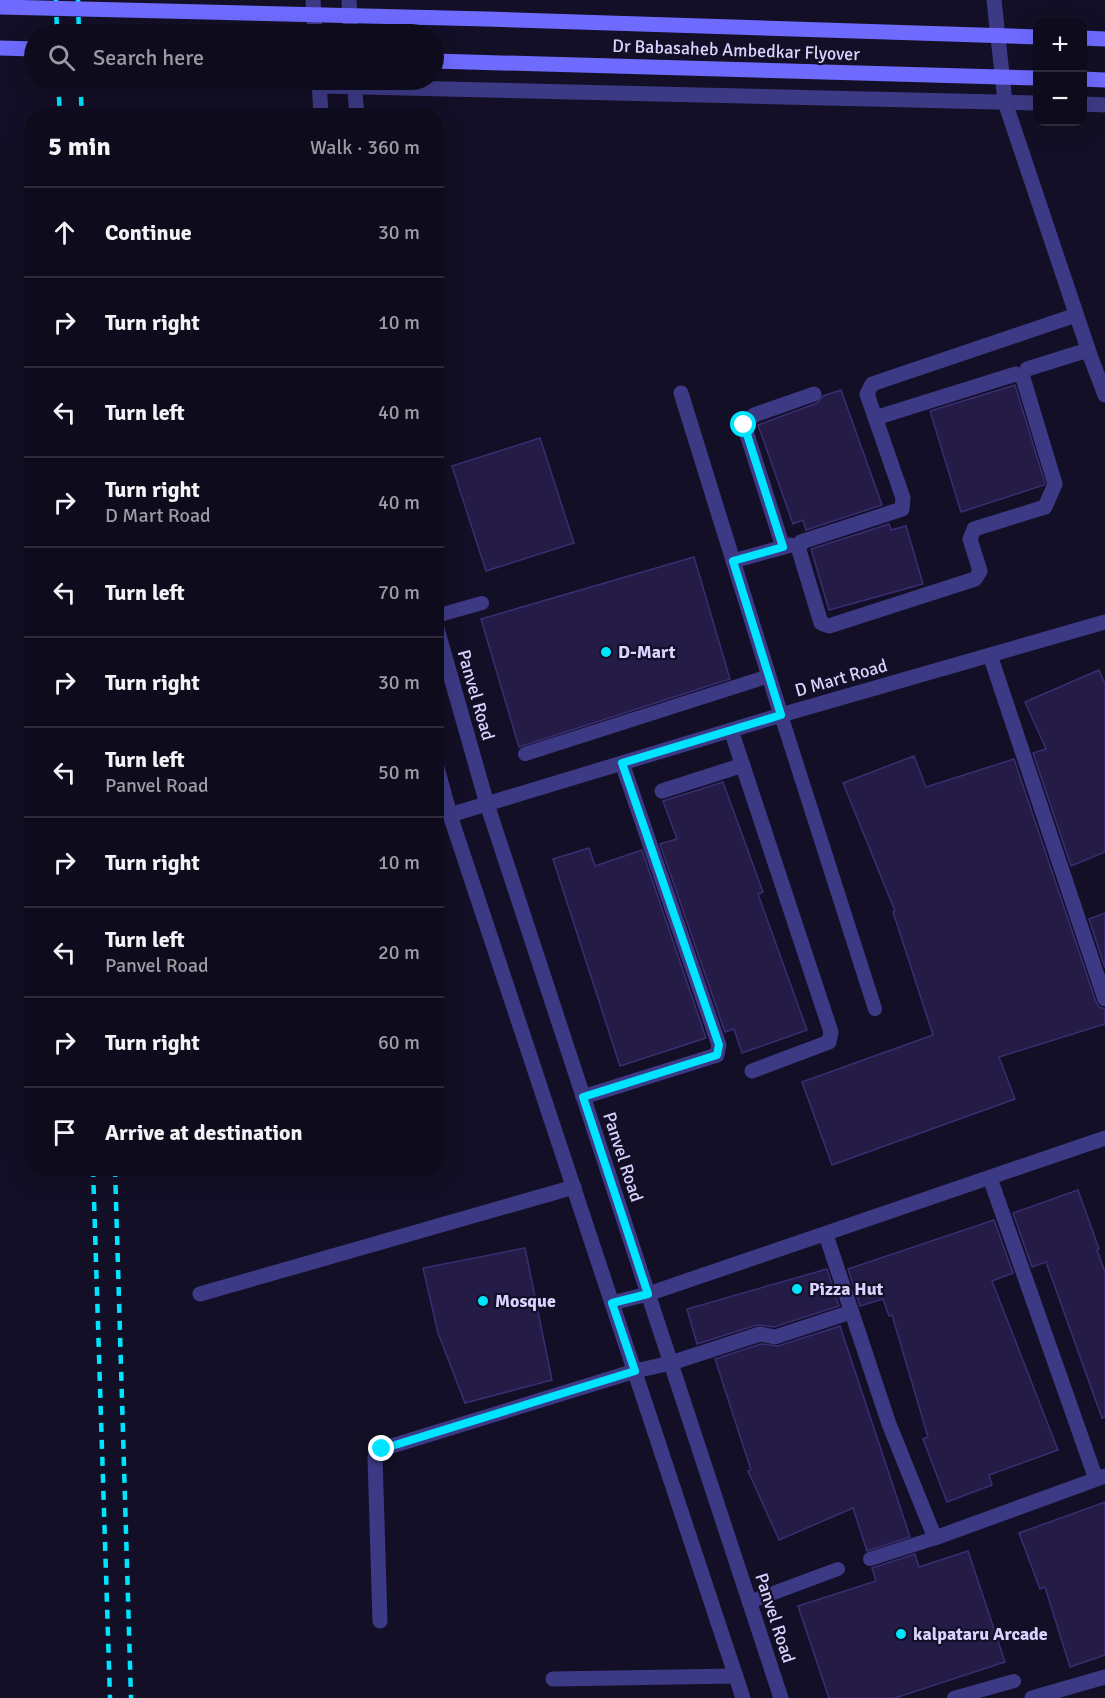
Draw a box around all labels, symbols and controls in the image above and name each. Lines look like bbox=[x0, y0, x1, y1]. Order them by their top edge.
map controls bbox=[1033, 18, 1087, 126]
button: + bbox=[1033, 18, 1087, 72]
search box bbox=[24, 24, 444, 90]
street label: Dr Babasaheb Ambedkar Flyover bbox=[612, 35, 861, 65]
icon: search bbox=[45, 41, 78, 74]
text: Search here bbox=[93, 44, 204, 71]
button: − bbox=[1033, 72, 1087, 126]
text: 5 min bbox=[48, 131, 111, 163]
text: Walk · 360 m bbox=[310, 135, 420, 160]
icon: ahead bbox=[48, 216, 81, 249]
text: Continue bbox=[105, 219, 192, 246]
text: 30 m bbox=[378, 220, 420, 245]
icon: right bbox=[48, 306, 81, 339]
text: Turn right bbox=[105, 309, 200, 336]
text: 10 m bbox=[378, 310, 420, 335]
icon: left bbox=[48, 396, 81, 429]
text: Turn left bbox=[105, 399, 185, 426]
text: 40 m bbox=[378, 400, 420, 425]
route start bbox=[730, 411, 756, 437]
text: Turn right bbox=[105, 476, 200, 503]
icon: right bbox=[48, 486, 81, 519]
text: 40 m bbox=[378, 490, 420, 515]
text: D Mart Road bbox=[105, 503, 211, 528]
icon: left bbox=[48, 576, 81, 609]
text: Turn left bbox=[105, 579, 185, 606]
text: 70 m bbox=[378, 580, 420, 605]
place label: D-Mart bbox=[618, 641, 676, 663]
marker: D-Mart bbox=[599, 645, 613, 659]
street label: Panvel Road bbox=[453, 647, 499, 743]
street label: D Mart Road bbox=[792, 654, 890, 702]
icon: right bbox=[48, 666, 81, 699]
text: Turn right bbox=[105, 669, 200, 696]
text: 30 m bbox=[378, 670, 420, 695]
text: Turn left bbox=[105, 746, 185, 773]
icon: left bbox=[48, 756, 81, 789]
text: 50 m bbox=[378, 760, 420, 785]
text: Panvel Road bbox=[105, 773, 209, 798]
icon: right bbox=[48, 846, 81, 879]
text: Turn right bbox=[105, 849, 200, 876]
text: 10 m bbox=[378, 850, 420, 875]
text: Turn left bbox=[105, 926, 185, 953]
icon: left bbox=[48, 936, 81, 969]
text: 20 m bbox=[378, 940, 420, 965]
text: Panvel Road bbox=[105, 953, 209, 978]
icon: right bbox=[48, 1026, 81, 1059]
text: Turn right bbox=[105, 1029, 200, 1056]
text: 60 m bbox=[378, 1030, 420, 1055]
street label: Panvel Road bbox=[598, 1109, 648, 1205]
icon: arrive bbox=[48, 1116, 81, 1149]
text: Arrive at destination bbox=[105, 1119, 302, 1146]
place label: Pizza Hut bbox=[809, 1278, 884, 1300]
marker: Pizza Hut bbox=[790, 1282, 804, 1296]
place label: Mosque bbox=[495, 1290, 556, 1312]
marker: Mosque bbox=[476, 1294, 490, 1308]
route end bbox=[368, 1435, 394, 1461]
street label: Panvel Road bbox=[750, 1570, 800, 1666]
place label: kalpataru Arcade bbox=[913, 1623, 1048, 1645]
marker: kalpataru Arcade bbox=[894, 1627, 908, 1641]

